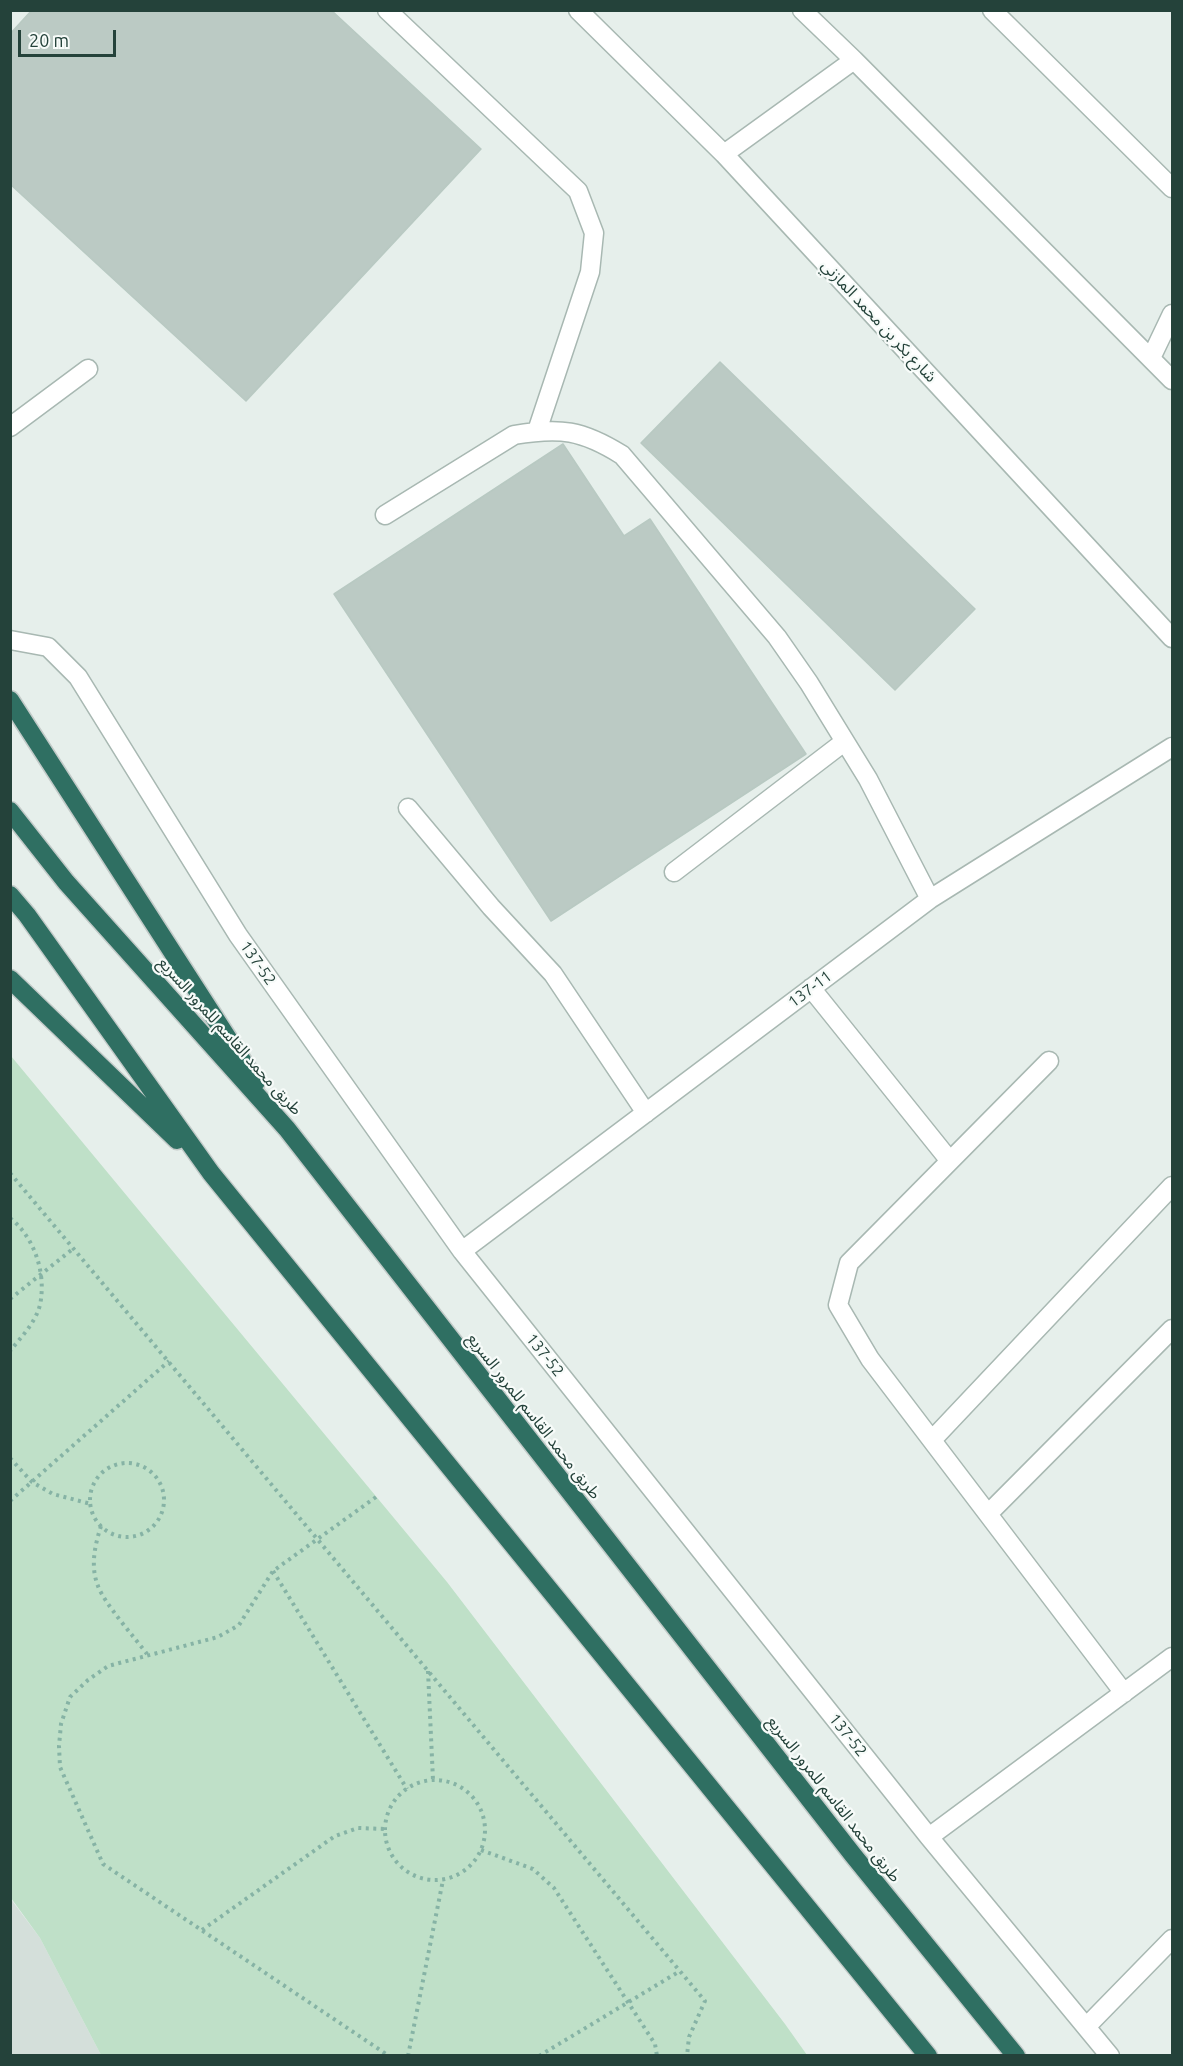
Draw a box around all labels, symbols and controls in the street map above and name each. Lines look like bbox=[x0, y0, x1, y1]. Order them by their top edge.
scale bar bbox=[21, 18, 118, 56]
text: 20 m bbox=[29, 30, 69, 50]
street label: شارع بكر بن محمد المازني bbox=[817, 256, 941, 386]
street label: 137-52 bbox=[236, 937, 280, 989]
street label: طريق محمد القاسم للمرور السريع bbox=[154, 953, 306, 1119]
street label: 137-11 bbox=[784, 966, 836, 1012]
street label: طريق محمد القاسم للمرور السريع bbox=[463, 1329, 605, 1503]
street label: 137-52 bbox=[522, 1330, 568, 1380]
street label: 137-52 bbox=[825, 1710, 871, 1760]
street label: طريق محمد القاسم للمرور السريع bbox=[763, 1712, 905, 1886]

